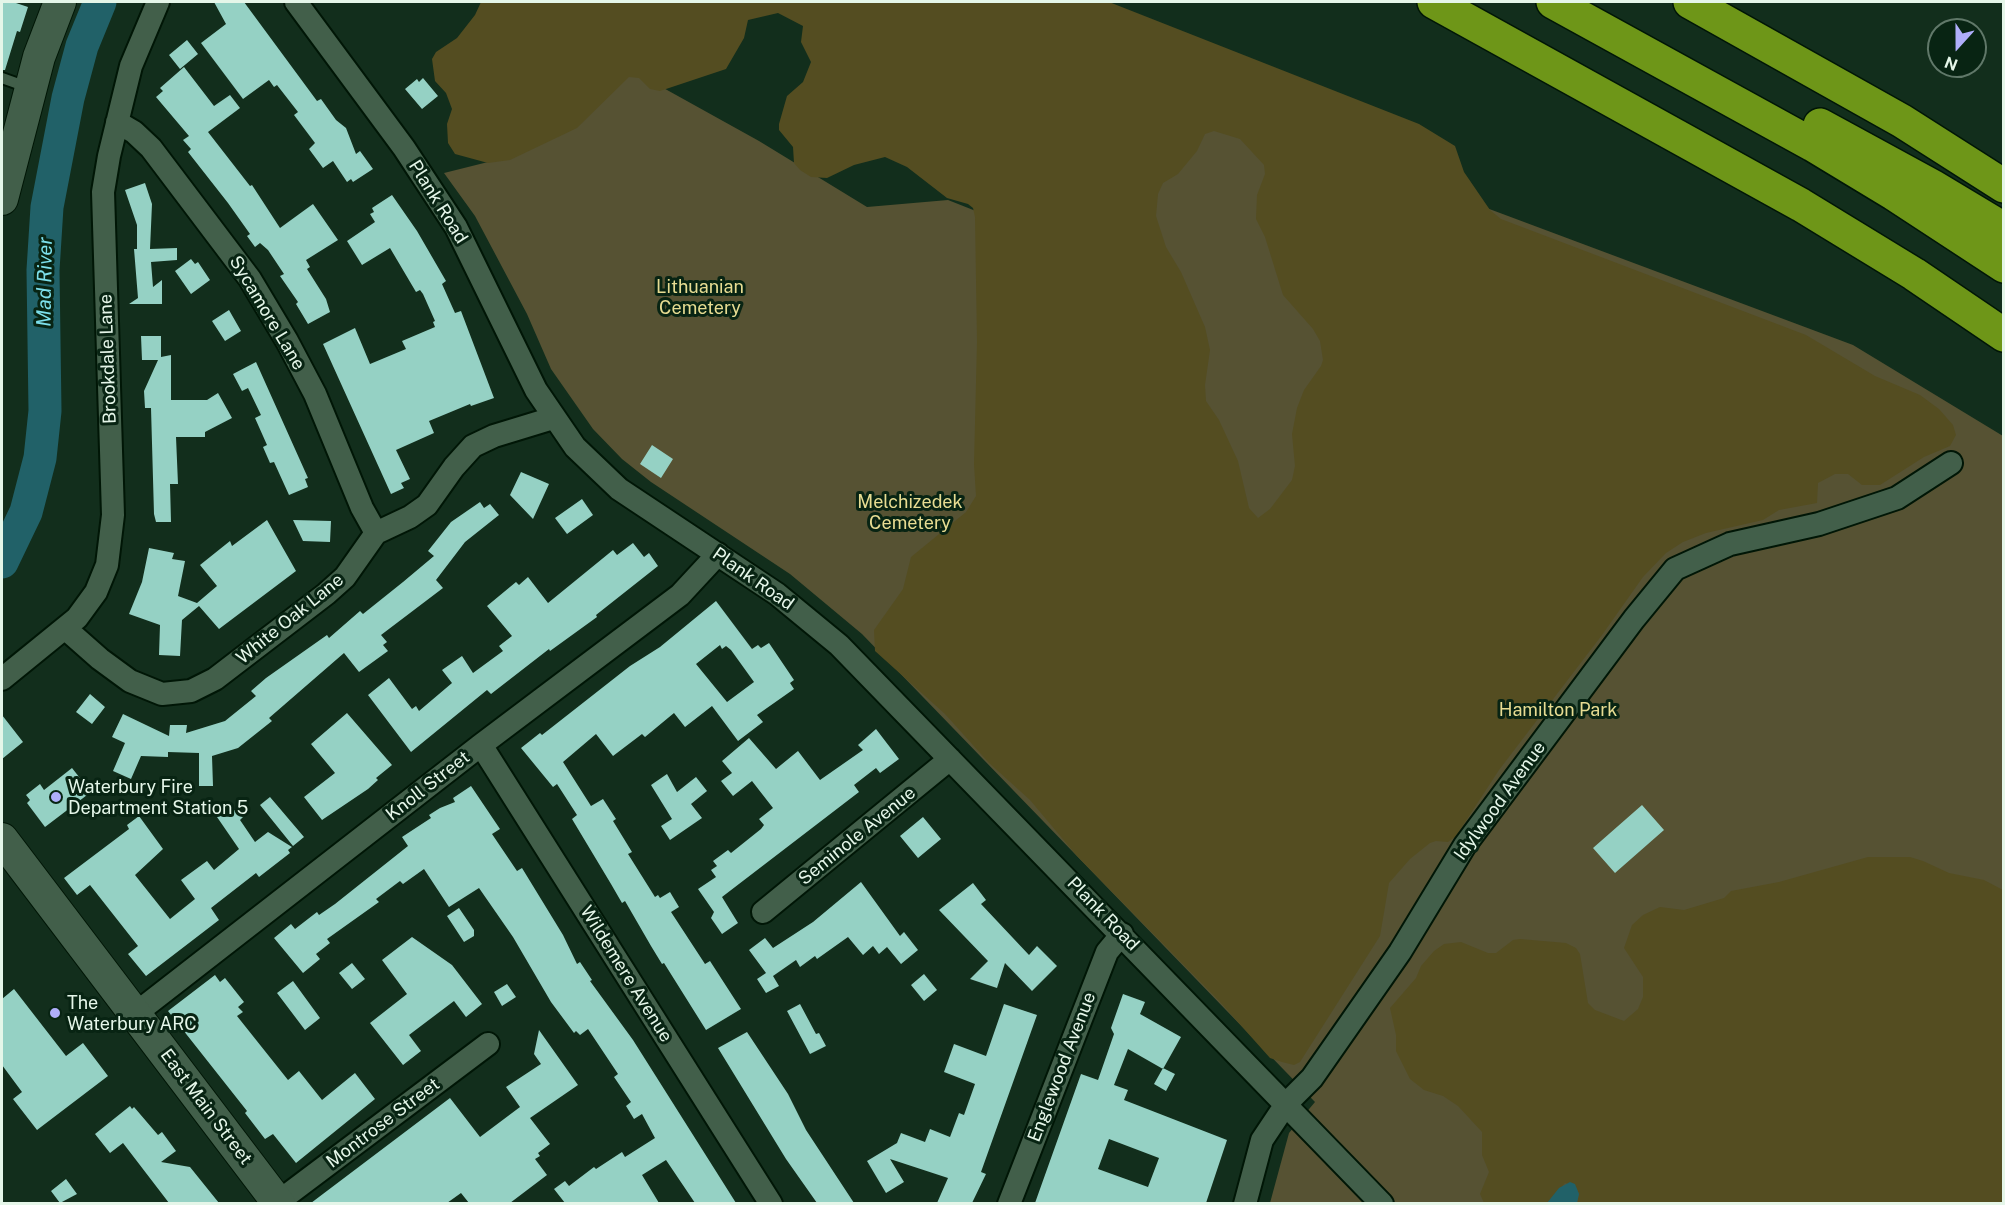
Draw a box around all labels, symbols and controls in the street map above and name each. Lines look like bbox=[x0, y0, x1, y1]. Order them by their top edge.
north arrow bbox=[1927, 18, 1987, 78]
text: N bbox=[1942, 52, 1960, 75]
street label: Plank Road bbox=[404, 156, 472, 248]
water label: Mad River bbox=[32, 237, 58, 327]
street label: Sycamore Lane bbox=[224, 252, 310, 374]
park label: Lithuanian Cemetery bbox=[656, 276, 744, 318]
street label: Brookdale Lane bbox=[95, 294, 121, 424]
park label: Melchizedek Cemetery bbox=[857, 491, 963, 534]
street label: Plank Road bbox=[708, 543, 798, 615]
street label: White Oak Lane bbox=[232, 569, 348, 669]
park label: Hamilton Park bbox=[1499, 699, 1617, 721]
street label: Idylwood Avenue bbox=[1450, 737, 1550, 865]
street label: Knoll Street bbox=[382, 747, 474, 825]
place label: Waterbury Fire Department Station 5 bbox=[68, 776, 248, 818]
street label: Seminole Avenue bbox=[794, 782, 920, 890]
marker: Waterbury Fire Department Station 5 bbox=[49, 790, 63, 804]
street label: Plank Road bbox=[1062, 873, 1144, 955]
street label: Wildemere Avenue bbox=[575, 902, 677, 1046]
street label: Englewood Avenue bbox=[1023, 989, 1101, 1145]
place label: The Waterbury ARC bbox=[67, 992, 197, 1034]
marker: The Waterbury ARC bbox=[48, 1006, 62, 1020]
street label: East Main Street bbox=[156, 1045, 256, 1169]
street label: Montrose Street bbox=[322, 1073, 444, 1173]

